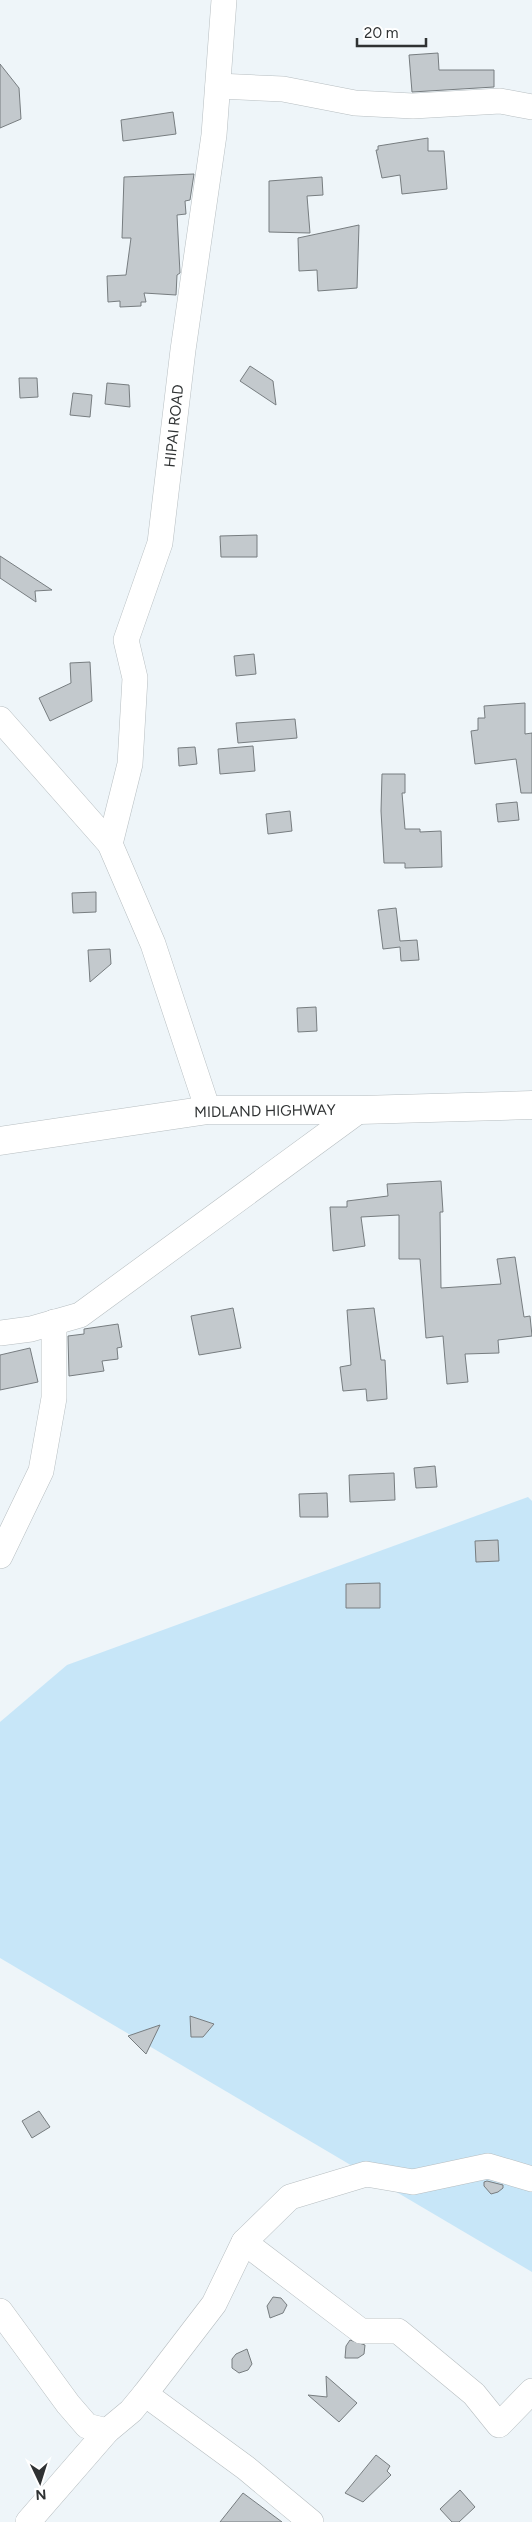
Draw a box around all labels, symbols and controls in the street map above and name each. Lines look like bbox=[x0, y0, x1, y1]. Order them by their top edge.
scale bar bbox=[357, 15, 426, 47]
text: 20 m bbox=[364, 24, 398, 42]
street label: HIPAI ROAD bbox=[161, 384, 187, 468]
street label: MIDLAND HIGHWAY bbox=[194, 1101, 336, 1121]
north arrow bbox=[15, 2457, 65, 2507]
text: N bbox=[35, 2486, 47, 2503]

